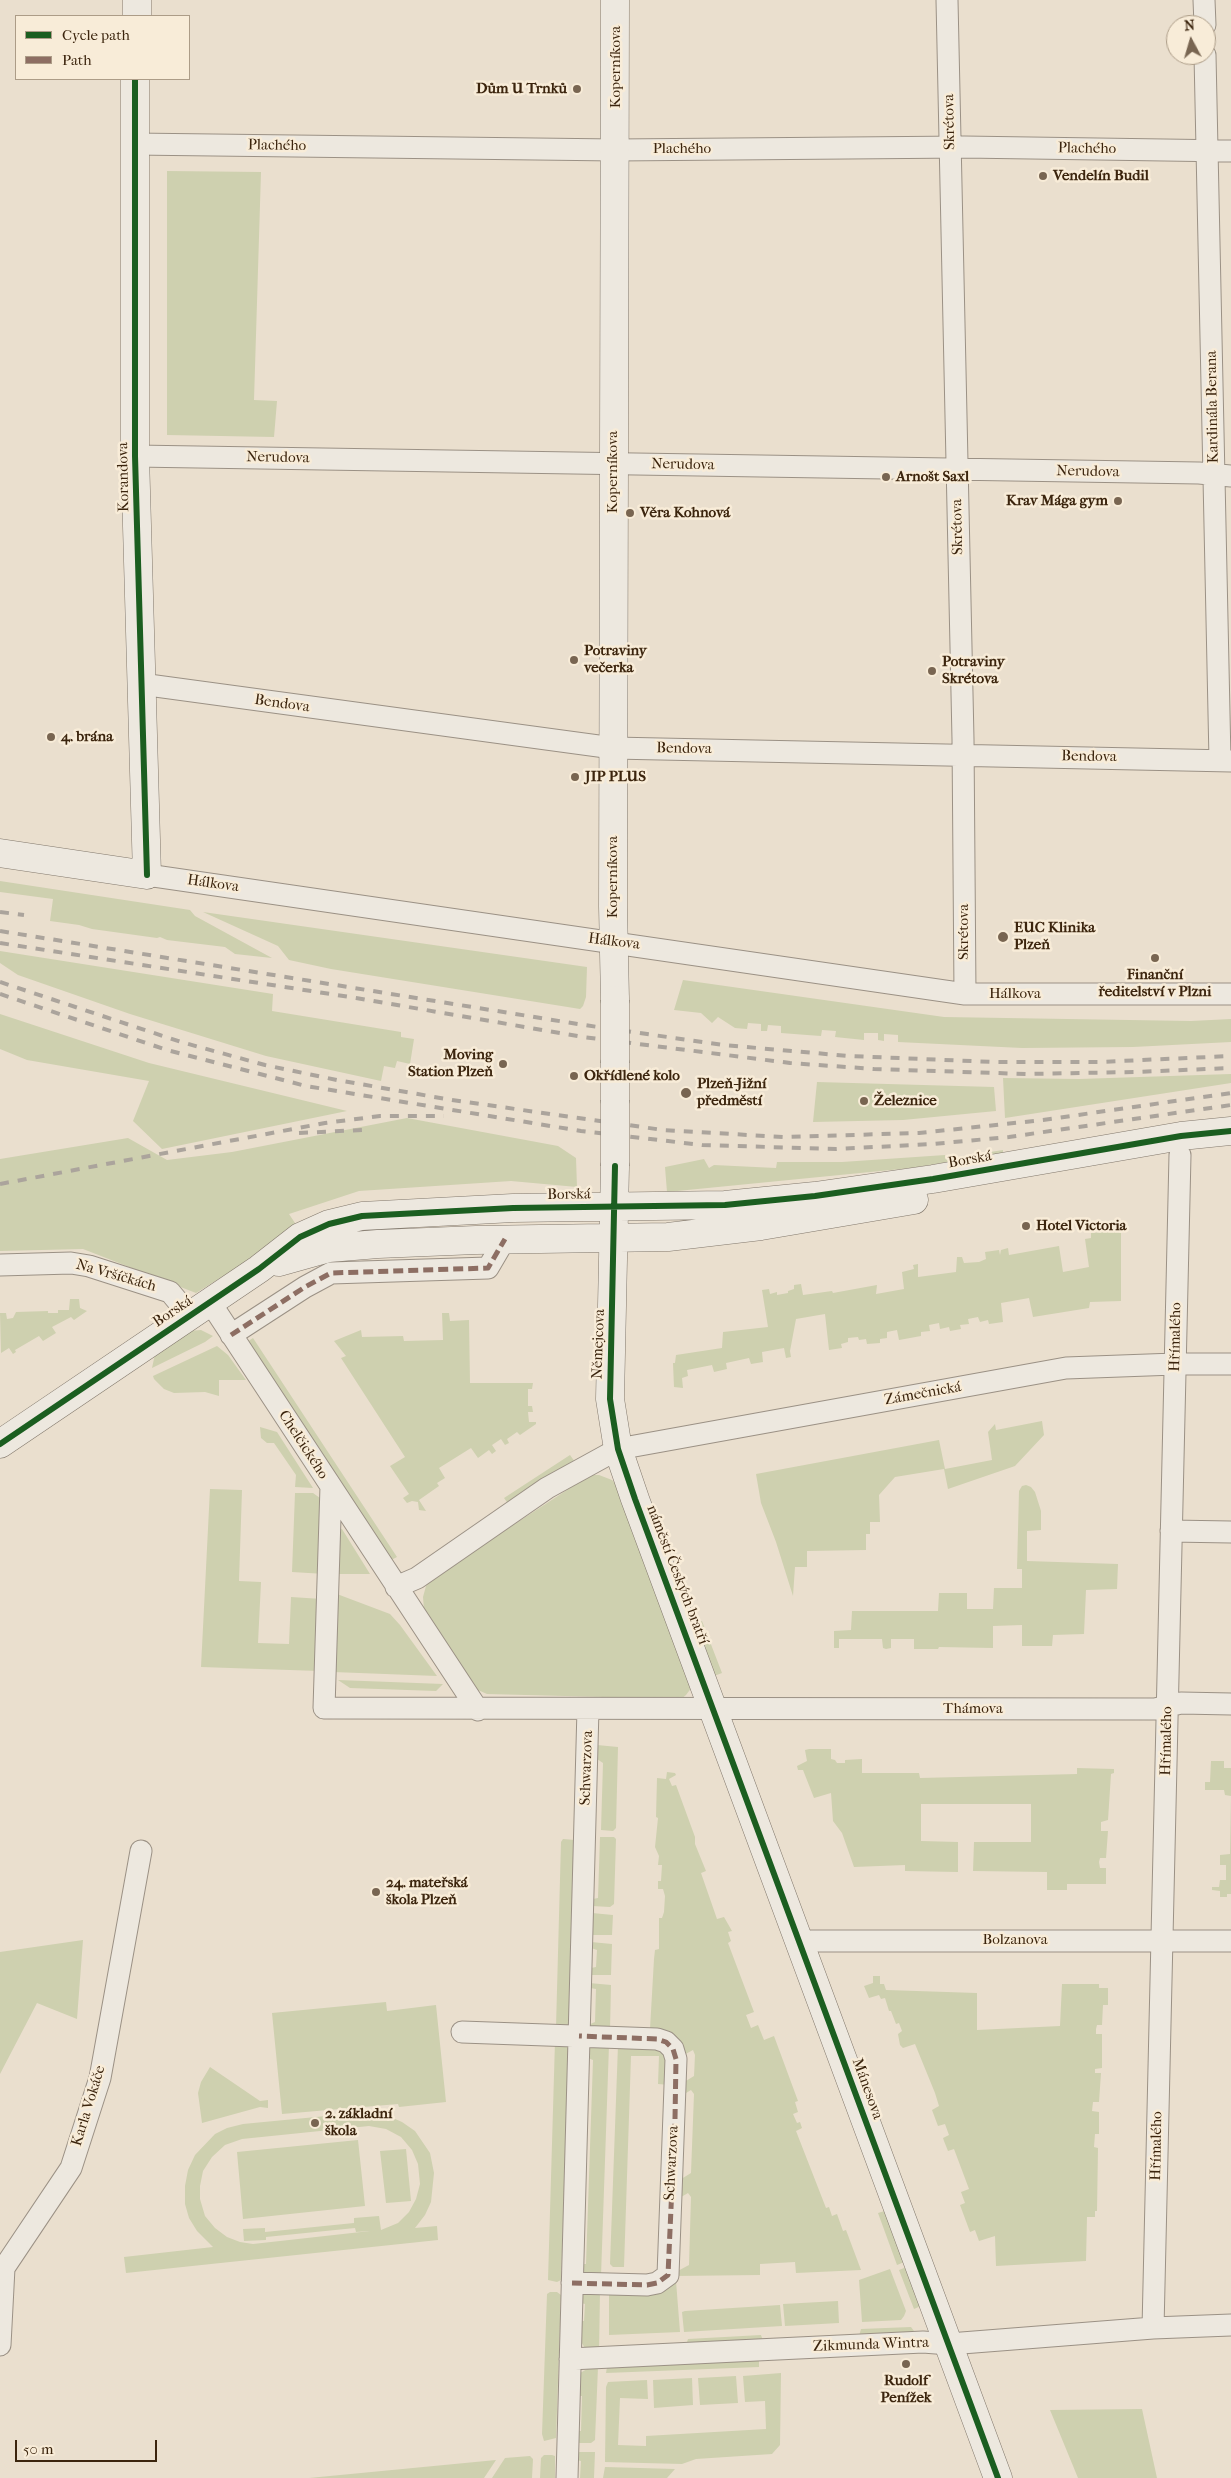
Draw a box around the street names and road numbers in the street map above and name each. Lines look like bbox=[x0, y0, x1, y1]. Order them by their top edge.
street label: Koperníkova bbox=[607, 26, 625, 108]
street label: Skrétova bbox=[941, 94, 959, 150]
street label: Plachého bbox=[248, 136, 306, 156]
street label: Plachého bbox=[1058, 139, 1116, 159]
street label: Plachého bbox=[653, 140, 711, 158]
street label: Kardinála Berana bbox=[1203, 350, 1223, 464]
street label: Koperníkova bbox=[604, 431, 622, 513]
street label: Korandova bbox=[114, 442, 134, 512]
street label: Nerudova bbox=[246, 448, 310, 468]
street label: Nerudova bbox=[651, 455, 715, 475]
street label: Nerudova bbox=[1056, 462, 1120, 482]
street label: Skrétova bbox=[949, 499, 967, 555]
street label: Bendova bbox=[253, 691, 311, 717]
street label: Bendova bbox=[656, 740, 712, 758]
street label: Bendova bbox=[1061, 748, 1117, 766]
street label: Koperníkova bbox=[604, 836, 622, 918]
street label: Hálkova bbox=[186, 871, 240, 897]
street label: Skrétova bbox=[955, 904, 973, 960]
street label: Hálkova bbox=[587, 930, 641, 954]
street label: Hálkova bbox=[989, 985, 1041, 1003]
street label: Borská bbox=[947, 1147, 993, 1173]
street label: Borská bbox=[547, 1186, 591, 1204]
street label: Na Vršíčkách bbox=[74, 1256, 158, 1296]
street label: Borská bbox=[150, 1292, 196, 1332]
street label: Hřímalého bbox=[1166, 1302, 1186, 1372]
street label: Němejcova bbox=[589, 1309, 609, 1379]
street label: Zámečnická bbox=[883, 1378, 963, 1410]
street label: Chelčického bbox=[274, 1407, 332, 1483]
street label: náměstí Českých bratří bbox=[642, 1503, 712, 1647]
street label: Thámova bbox=[943, 1700, 1003, 1718]
street label: Hřímalého bbox=[1157, 1706, 1177, 1776]
street label: Schwarzova bbox=[577, 1730, 597, 1806]
street label: Bolzanova bbox=[982, 1931, 1048, 1949]
street label: Mánesova bbox=[848, 2056, 886, 2122]
street label: Karla Vokáče bbox=[68, 2063, 110, 2149]
street label: Hřímalého bbox=[1147, 2111, 1167, 2181]
street label: Schwarzova bbox=[661, 2125, 683, 2201]
street label: Zikmunda Wintra bbox=[813, 2334, 929, 2356]

